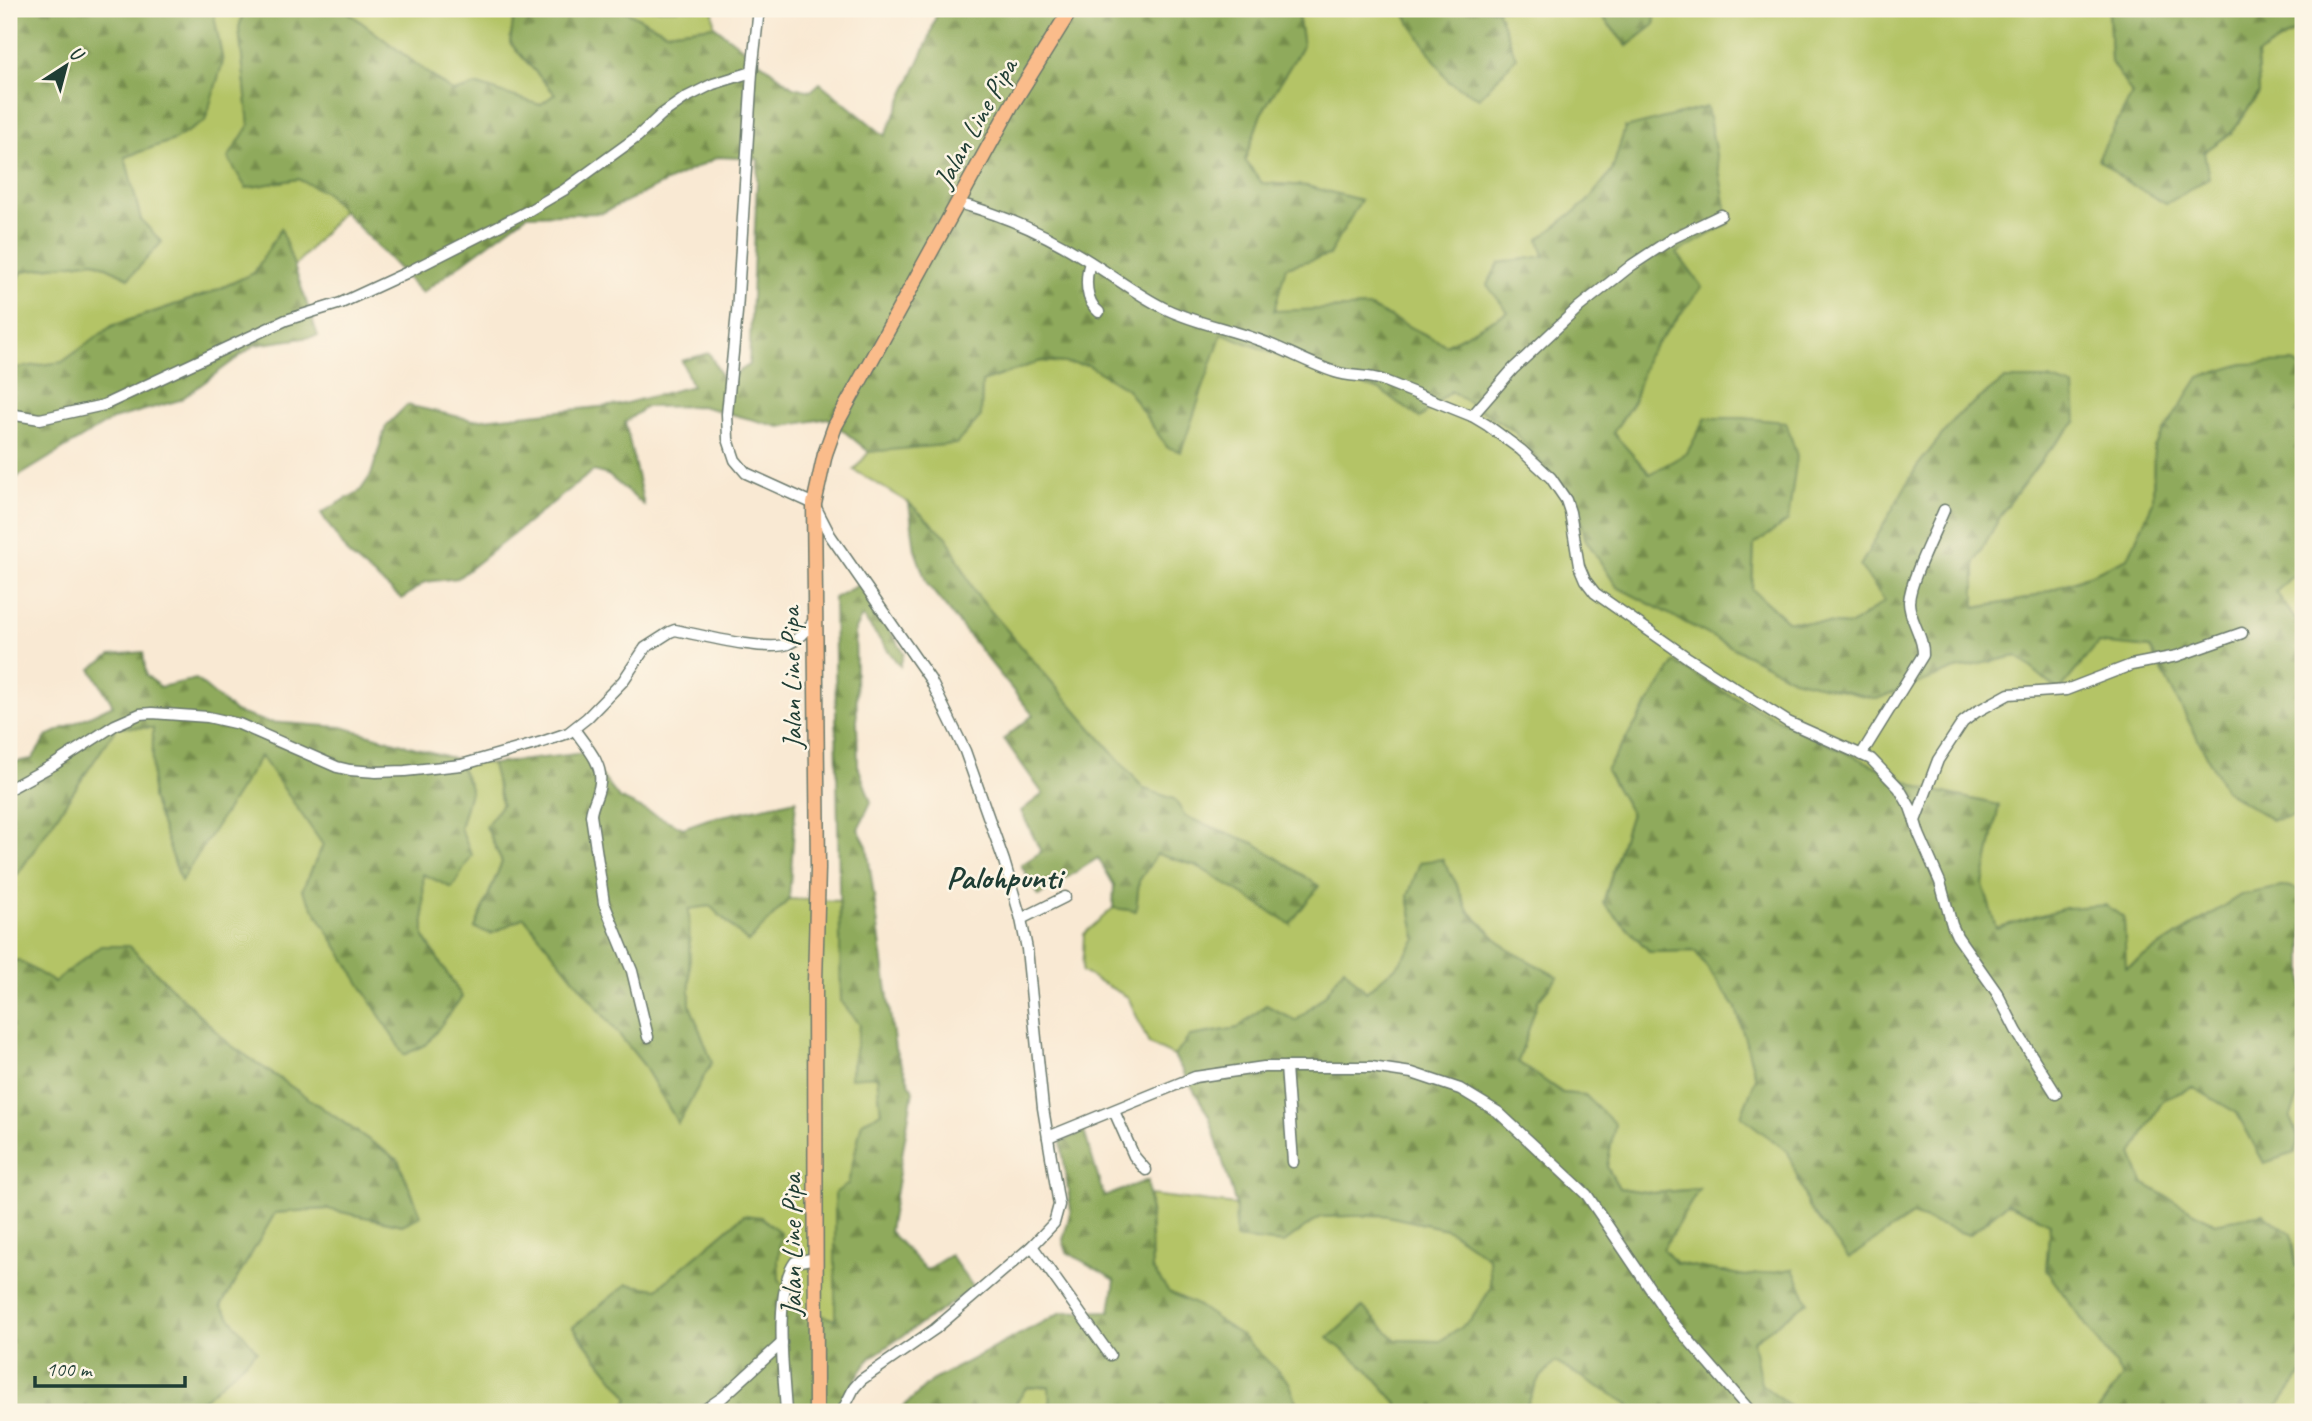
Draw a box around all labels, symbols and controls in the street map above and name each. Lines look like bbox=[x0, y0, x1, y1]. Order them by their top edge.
north arrow bbox=[32, 32, 102, 102]
text: U bbox=[65, 41, 89, 68]
street label: Jalan Line Pipa bbox=[924, 50, 1026, 195]
street label: Jalan Line Pipa bbox=[772, 604, 810, 751]
district label: Palohpunti bbox=[946, 857, 1065, 898]
street label: Jalan Line Pipa bbox=[774, 1171, 809, 1318]
scale bar bbox=[35, 1344, 186, 1388]
text: 100 m bbox=[46, 1356, 93, 1382]

